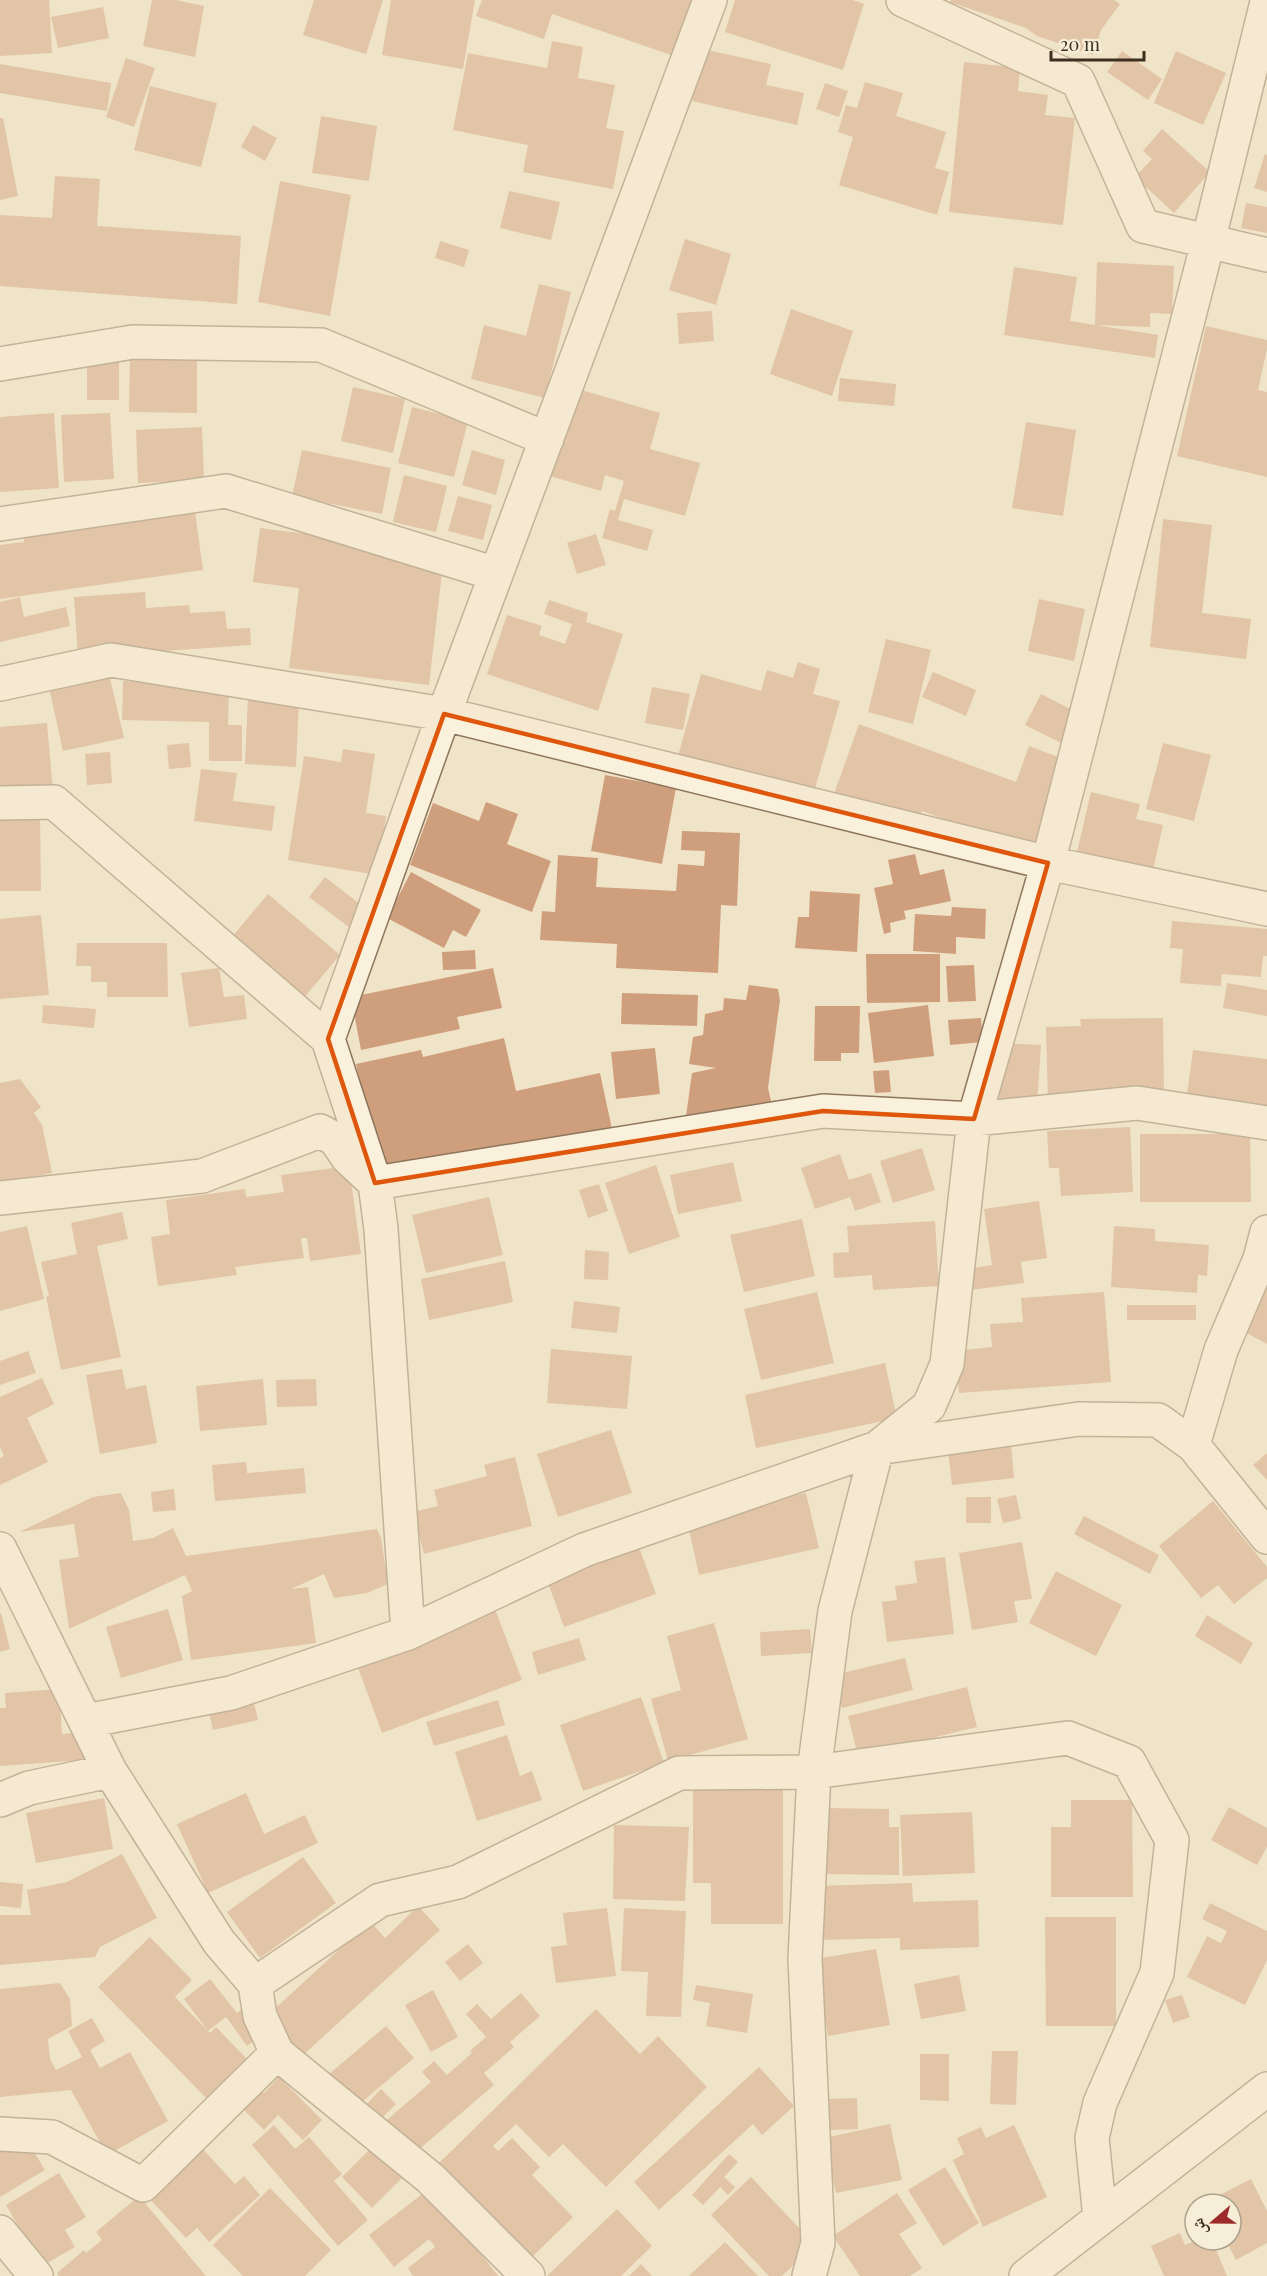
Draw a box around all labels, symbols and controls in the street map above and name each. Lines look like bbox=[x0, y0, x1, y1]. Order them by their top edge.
scale bar bbox=[1051, 24, 1144, 62]
text: 20 m bbox=[1060, 32, 1100, 56]
north arrow bbox=[1183, 2192, 1243, 2252]
text: ش bbox=[1186, 2216, 1211, 2239]

